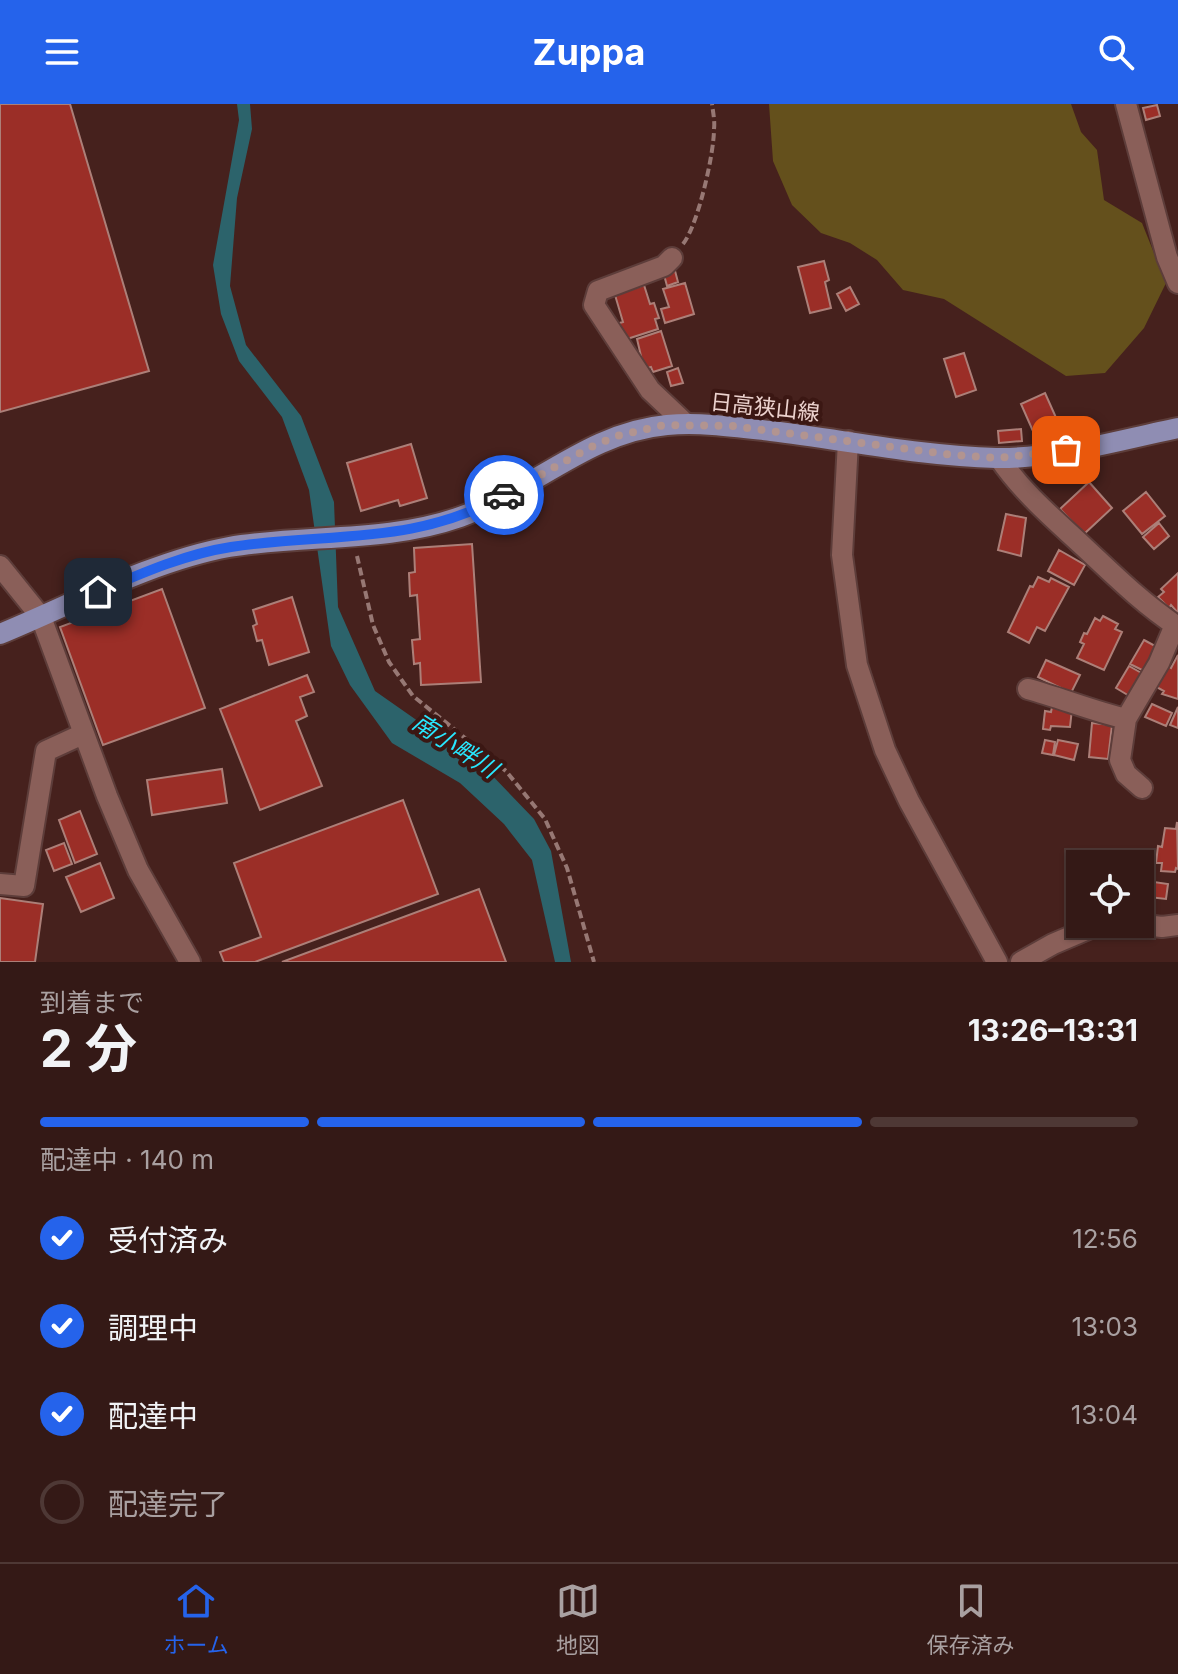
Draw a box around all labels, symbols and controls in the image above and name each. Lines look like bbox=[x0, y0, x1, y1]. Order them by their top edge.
icon: menu bbox=[40, 30, 84, 74]
text: Zuppa bbox=[533, 30, 645, 74]
icon: search bbox=[1094, 30, 1138, 74]
street label: 日高狭山線 bbox=[709, 388, 821, 426]
pin bbox=[1032, 416, 1100, 484]
icon: bag bbox=[1044, 428, 1088, 472]
courier bbox=[464, 455, 544, 535]
icon: car bbox=[482, 473, 526, 517]
pin bbox=[64, 558, 132, 626]
icon: home bbox=[76, 570, 120, 614]
water label: 南小畔川 bbox=[407, 707, 506, 786]
map controls bbox=[1066, 850, 1154, 938]
button: locate bbox=[1066, 850, 1154, 938]
text: 到着まで bbox=[40, 987, 144, 1018]
text: 13:26–13:31 bbox=[968, 1012, 1138, 1048]
text: 2 分 bbox=[40, 1017, 137, 1080]
text: 配達中 · 140 m bbox=[40, 1144, 214, 1175]
icon: check bbox=[40, 1216, 84, 1260]
text: 受付済み bbox=[108, 1222, 228, 1258]
text: 12:56 bbox=[1072, 1223, 1138, 1254]
icon: check bbox=[40, 1304, 84, 1348]
text: 調理中 bbox=[108, 1310, 198, 1346]
text: 13:03 bbox=[1071, 1311, 1138, 1342]
icon: check bbox=[40, 1392, 84, 1436]
text: 配達中 bbox=[108, 1398, 198, 1434]
text: 13:04 bbox=[1071, 1399, 1138, 1430]
text: 配達完了 bbox=[108, 1486, 228, 1522]
tab: ホーム bbox=[163, 1579, 229, 1659]
tab: 地図 bbox=[556, 1579, 600, 1659]
tab: 保存済み bbox=[927, 1579, 1015, 1659]

